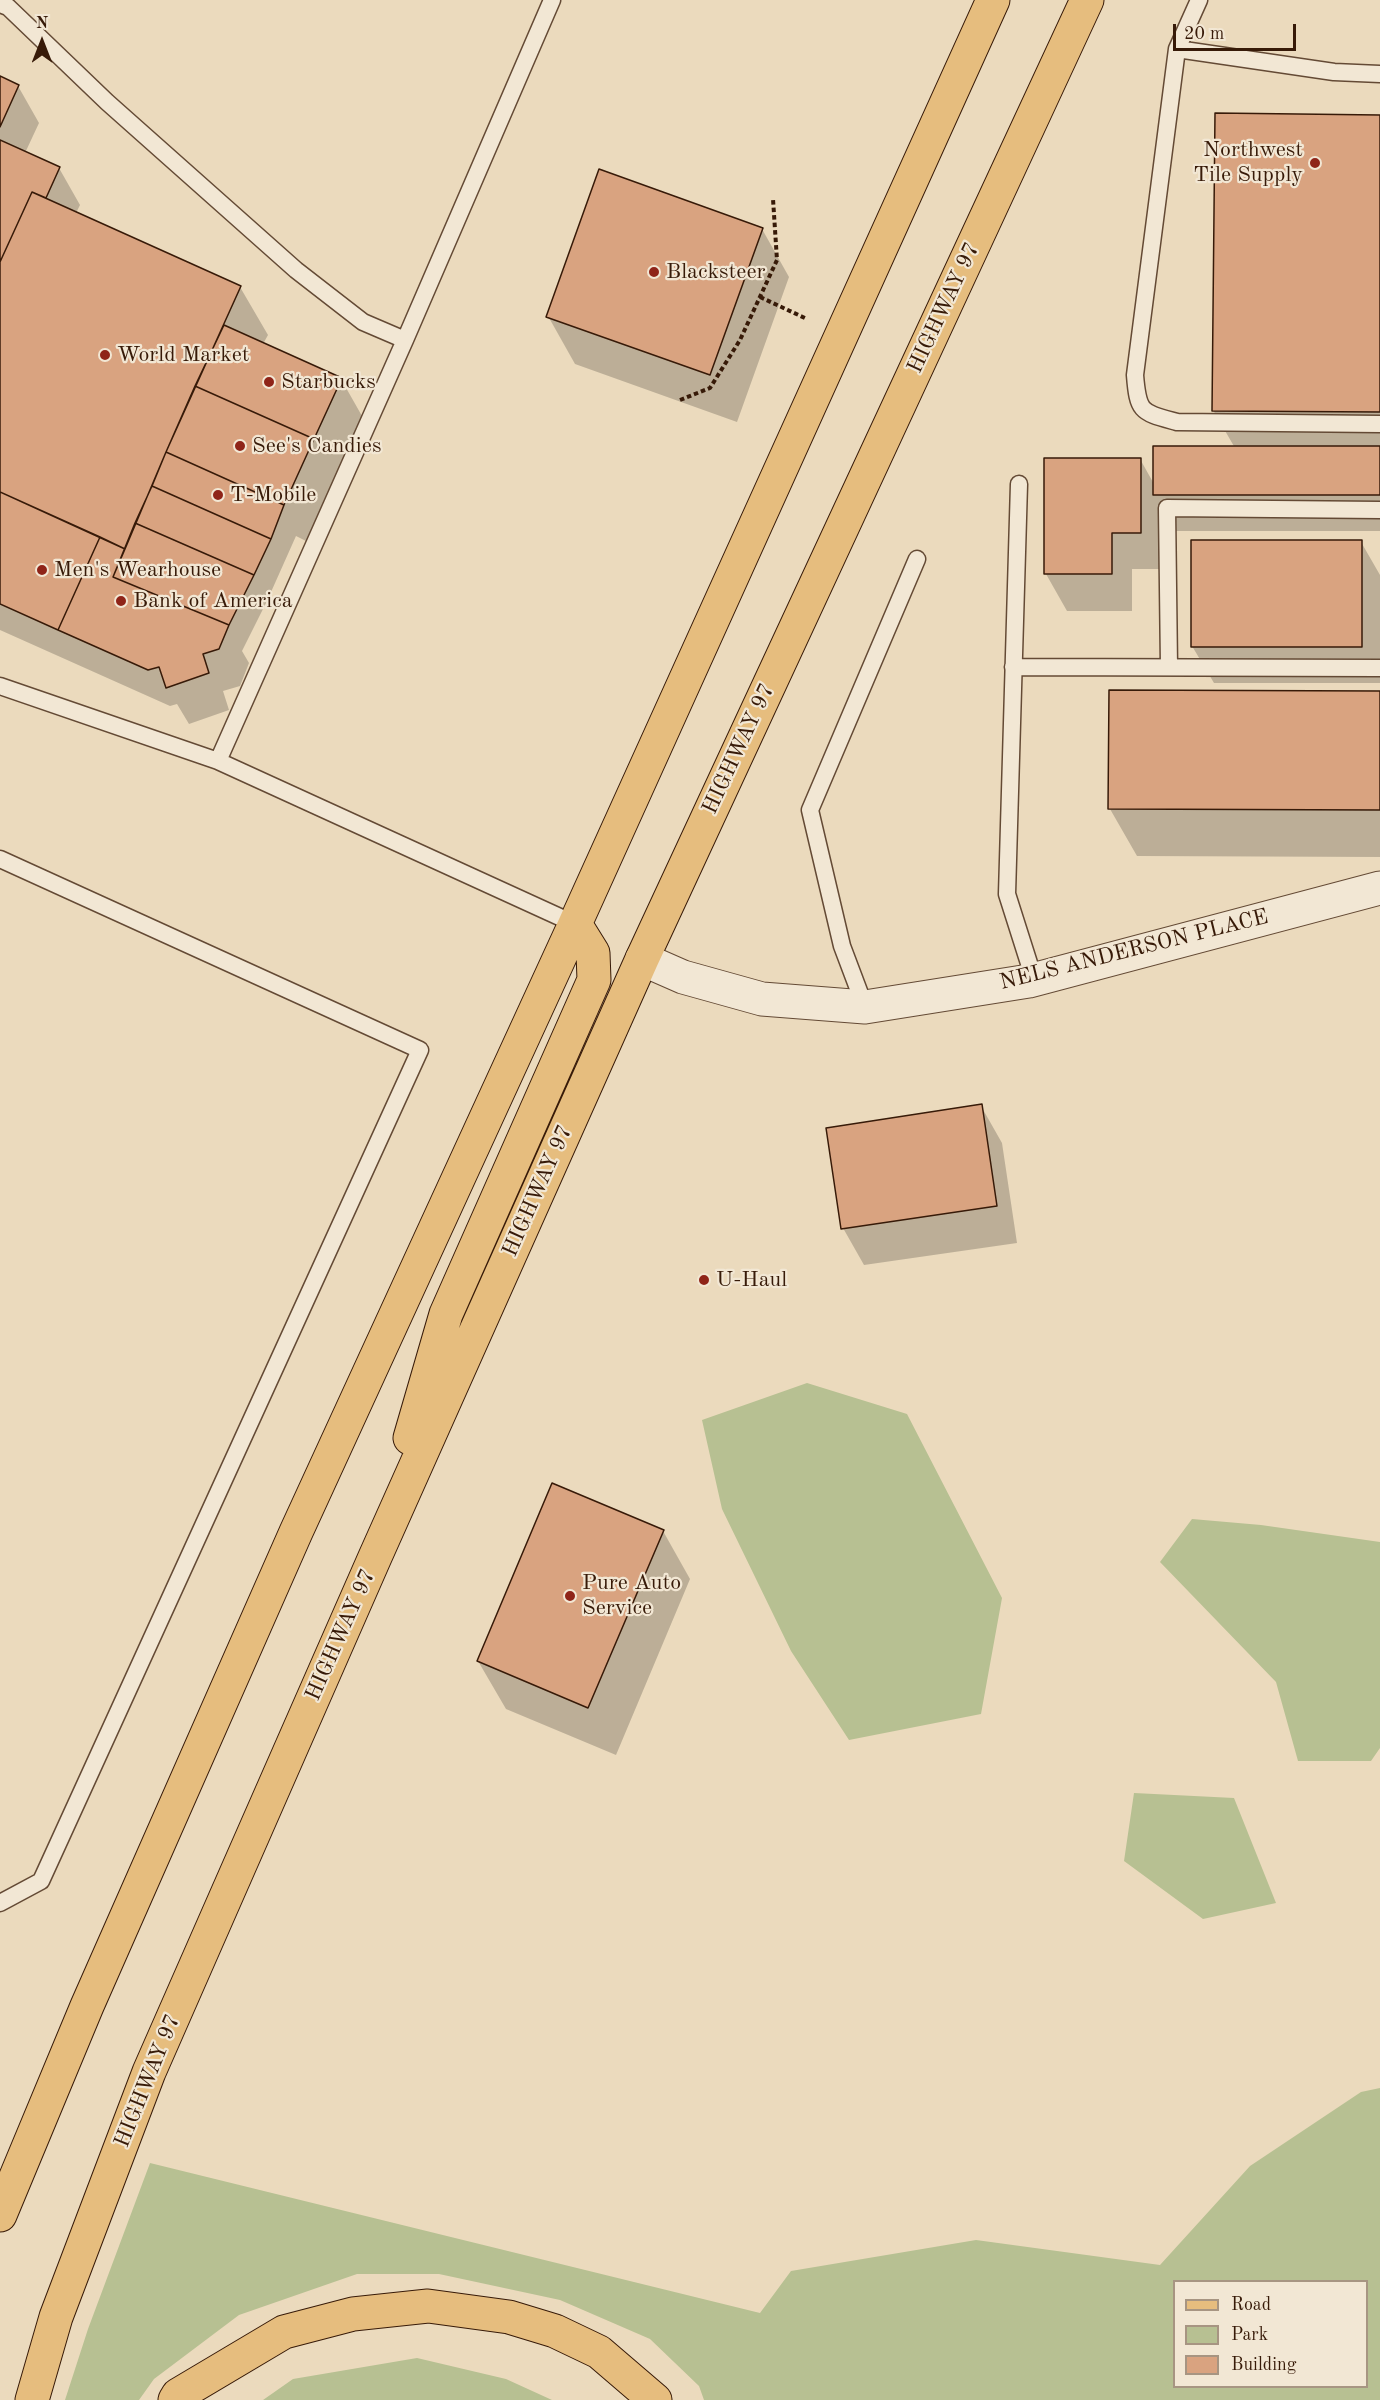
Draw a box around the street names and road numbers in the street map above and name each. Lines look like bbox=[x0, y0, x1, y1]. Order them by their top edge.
street label: HIGHWAY 97 bbox=[902, 238, 986, 378]
street label: HIGHWAY 97 bbox=[697, 679, 781, 819]
street label: NELS ANDERSON PLACE bbox=[997, 904, 1271, 996]
street label: HIGHWAY 97 bbox=[497, 1121, 579, 1261]
street label: HIGHWAY 97 bbox=[300, 1565, 382, 1705]
street label: HIGHWAY 97 bbox=[109, 2011, 187, 2151]

